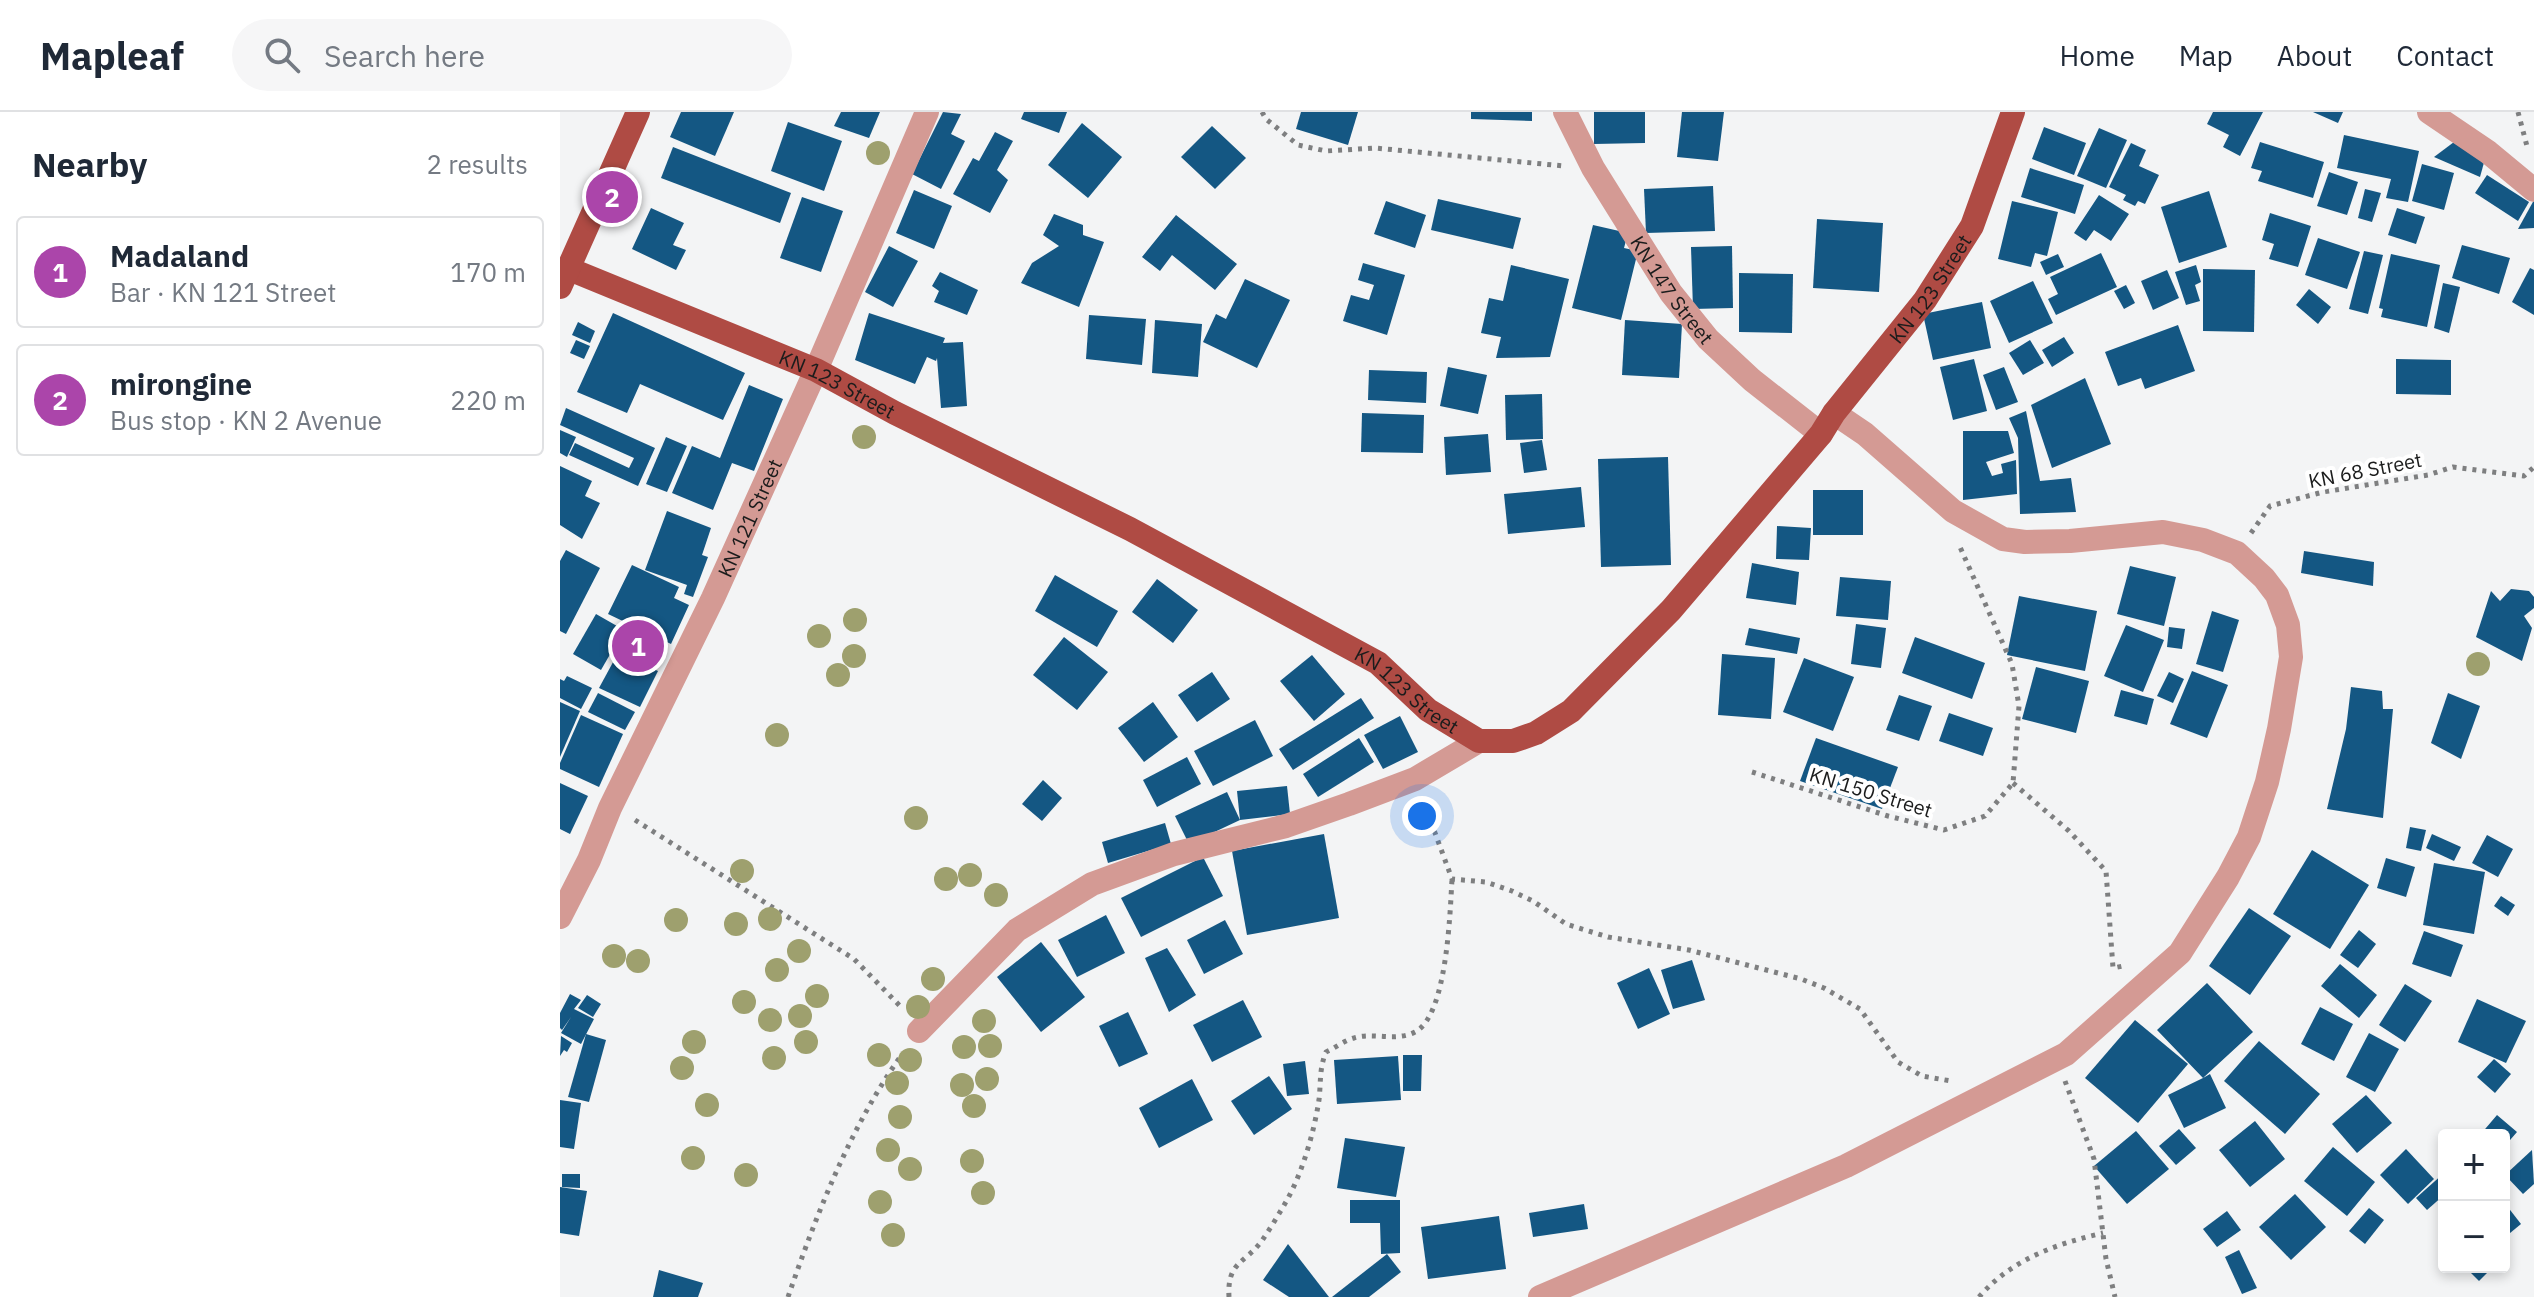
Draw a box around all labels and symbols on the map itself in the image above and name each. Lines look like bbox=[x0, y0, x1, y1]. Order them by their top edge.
pin: 2 bbox=[586, 167, 638, 227]
street label: KN 123 Street bbox=[1882, 229, 1977, 349]
street label: KN 147 Street bbox=[1625, 230, 1720, 350]
street label: KN 123 Street bbox=[775, 343, 900, 424]
street label: KN 68 Street bbox=[2306, 446, 2424, 494]
street label: KN 121 Street bbox=[711, 454, 788, 581]
pin: 1 bbox=[612, 616, 664, 676]
street label: KN 123 Street bbox=[1350, 640, 1464, 739]
street label: KN 150 Street bbox=[1806, 761, 1936, 823]
your location bbox=[1402, 796, 1442, 836]

